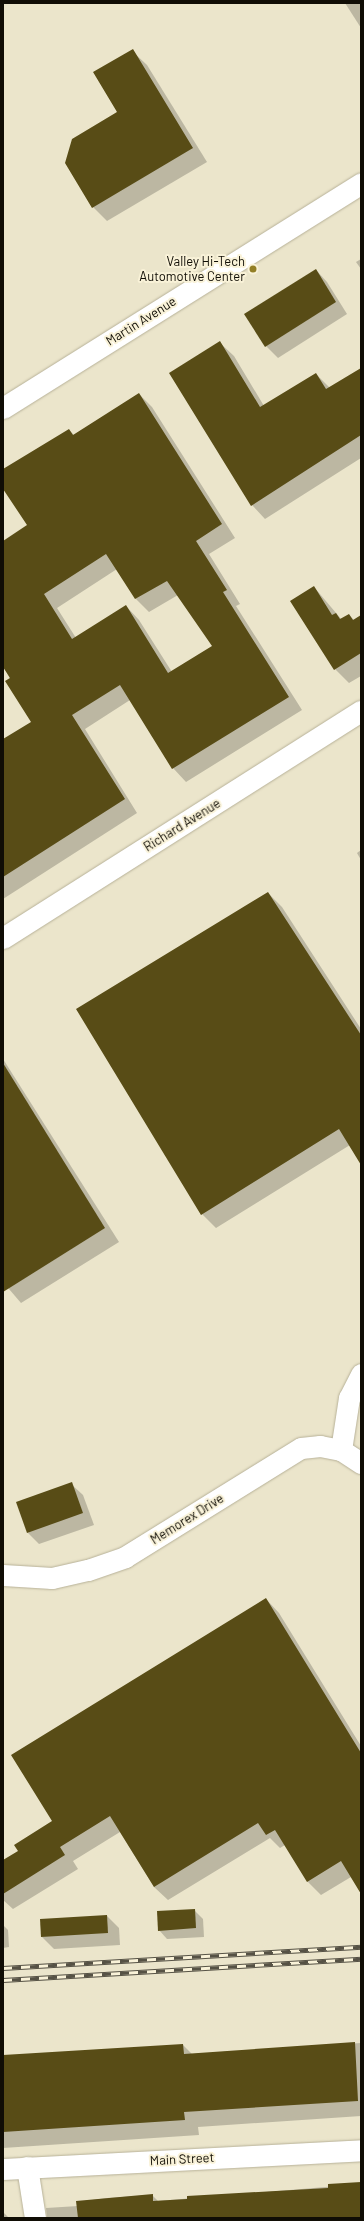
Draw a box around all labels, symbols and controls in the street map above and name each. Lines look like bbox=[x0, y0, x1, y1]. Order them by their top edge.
place label: Valley Hi-Tech Automotive Center bbox=[139, 254, 245, 285]
marker: Valley Hi-Tech Automotive Center bbox=[248, 264, 258, 274]
street label: Martin Avenue bbox=[103, 293, 179, 349]
street label: Richard Avenue bbox=[141, 795, 223, 855]
street label: Memorex Drive bbox=[148, 1490, 226, 1548]
street label: Main Street bbox=[149, 2150, 215, 2168]

